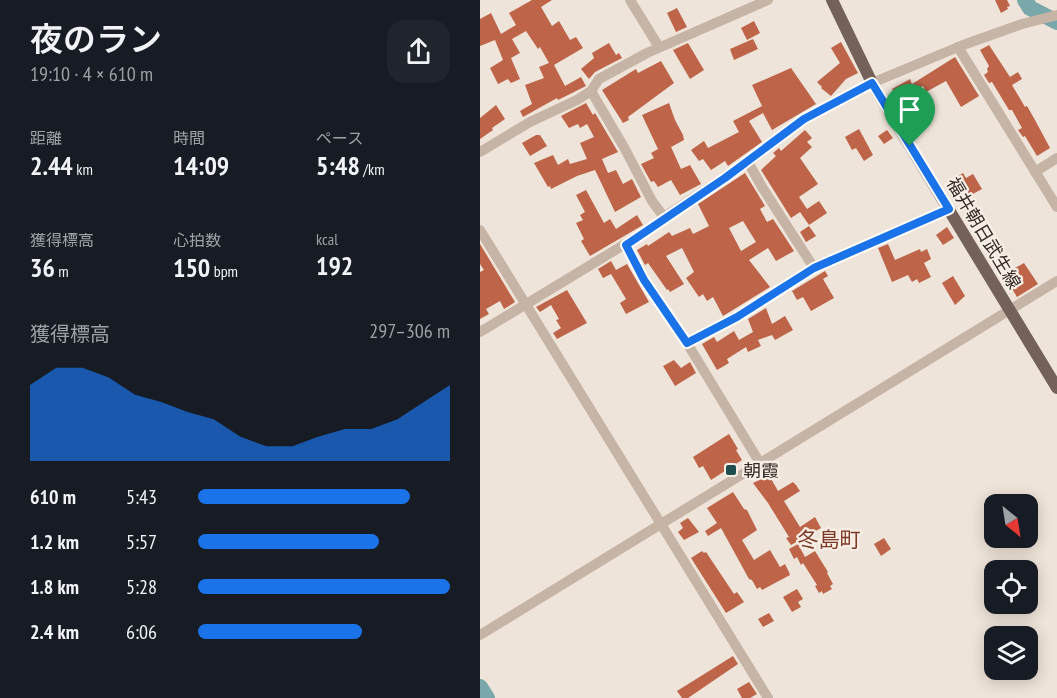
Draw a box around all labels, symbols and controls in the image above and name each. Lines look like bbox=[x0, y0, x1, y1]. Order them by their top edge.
text: 夜のラン bbox=[30, 17, 162, 60]
button: share bbox=[387, 20, 450, 83]
text: 19:10 · 4 × 610 m bbox=[30, 61, 153, 87]
pin bbox=[884, 84, 935, 146]
icon: arrive bbox=[893, 93, 926, 126]
text: 距離 bbox=[30, 128, 62, 148]
text: 時間 bbox=[173, 128, 205, 148]
text: ペース bbox=[316, 128, 363, 148]
text: 2.44 bbox=[30, 149, 73, 182]
text: 14:09 bbox=[173, 149, 229, 182]
text: 5:48 bbox=[316, 149, 360, 182]
text: km bbox=[73, 159, 93, 179]
text: /km bbox=[360, 159, 385, 179]
street label: 福井朝日武生線 bbox=[942, 173, 1026, 293]
text: kcal bbox=[316, 229, 338, 249]
text: 獲得標高 bbox=[30, 230, 94, 250]
text: 心拍数 bbox=[173, 230, 221, 250]
text: 192 bbox=[316, 249, 353, 282]
text: 36 bbox=[30, 251, 55, 284]
text: 150 bbox=[173, 251, 210, 284]
text: m bbox=[55, 261, 69, 281]
text: bpm bbox=[210, 261, 238, 281]
text: 297–306 m bbox=[369, 318, 450, 344]
text: 獲得標高 bbox=[30, 321, 110, 347]
place label: 朝霞 bbox=[743, 459, 779, 482]
marker: 朝霞 bbox=[724, 463, 738, 477]
text: 610 m bbox=[30, 484, 76, 510]
text: 5:43 bbox=[126, 484, 157, 510]
north arrow bbox=[984, 494, 1038, 548]
map controls bbox=[984, 494, 1038, 680]
district label: 冬島町 bbox=[798, 526, 861, 553]
text: 1.2 km bbox=[30, 529, 79, 555]
text: 5:57 bbox=[126, 529, 157, 555]
button: locate bbox=[984, 560, 1038, 614]
text: 1.8 km bbox=[30, 574, 79, 600]
text: 5:28 bbox=[126, 574, 157, 600]
text: 2.4 km bbox=[30, 619, 79, 645]
text: 6:06 bbox=[126, 619, 157, 645]
button: layers bbox=[984, 626, 1038, 680]

